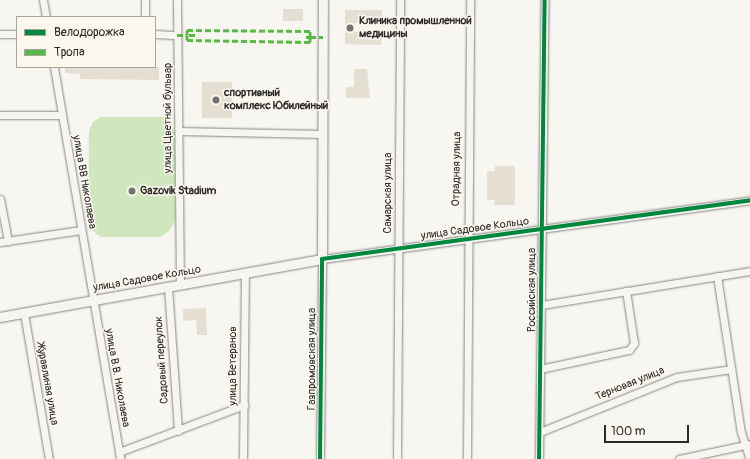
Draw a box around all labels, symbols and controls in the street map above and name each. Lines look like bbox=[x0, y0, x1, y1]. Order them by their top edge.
place label: Клиника промышленной медицины bbox=[359, 15, 472, 41]
legend bbox=[16, 16, 156, 68]
marker: Клиника промышленной медицины bbox=[344, 22, 356, 34]
text: Велодорожка bbox=[54, 25, 125, 40]
text: Тропа bbox=[54, 45, 84, 60]
street label: улица Цветной бульвар bbox=[161, 63, 175, 173]
place label: спортивный комплекс Юбилейный bbox=[224, 87, 328, 113]
marker: спортивный комплекс Юбилейный bbox=[211, 95, 221, 105]
street label: Отрадная улица bbox=[450, 131, 464, 207]
street label: улица ВВ Николаева bbox=[69, 134, 99, 230]
street label: Самарская улица bbox=[381, 153, 395, 233]
place label: Gazovik Stadium bbox=[140, 184, 216, 198]
marker: Gazovik Stadium bbox=[127, 186, 137, 196]
street label: улица Садовое Кольцо bbox=[420, 215, 530, 243]
street label: Российская улица bbox=[525, 248, 539, 332]
street label: улица Садовое Кольцо bbox=[92, 263, 202, 295]
street label: Газпромовская улица bbox=[305, 308, 319, 410]
street label: Садовый переулок bbox=[152, 316, 172, 404]
street label: улица Ветеранов bbox=[226, 326, 240, 406]
street label: улица В.В. Николаева bbox=[102, 328, 132, 428]
street label: Журавлиная улица bbox=[33, 342, 61, 426]
street label: Терновая улица bbox=[593, 364, 667, 404]
scale bar bbox=[606, 417, 691, 443]
text: 100 m bbox=[611, 424, 645, 439]

